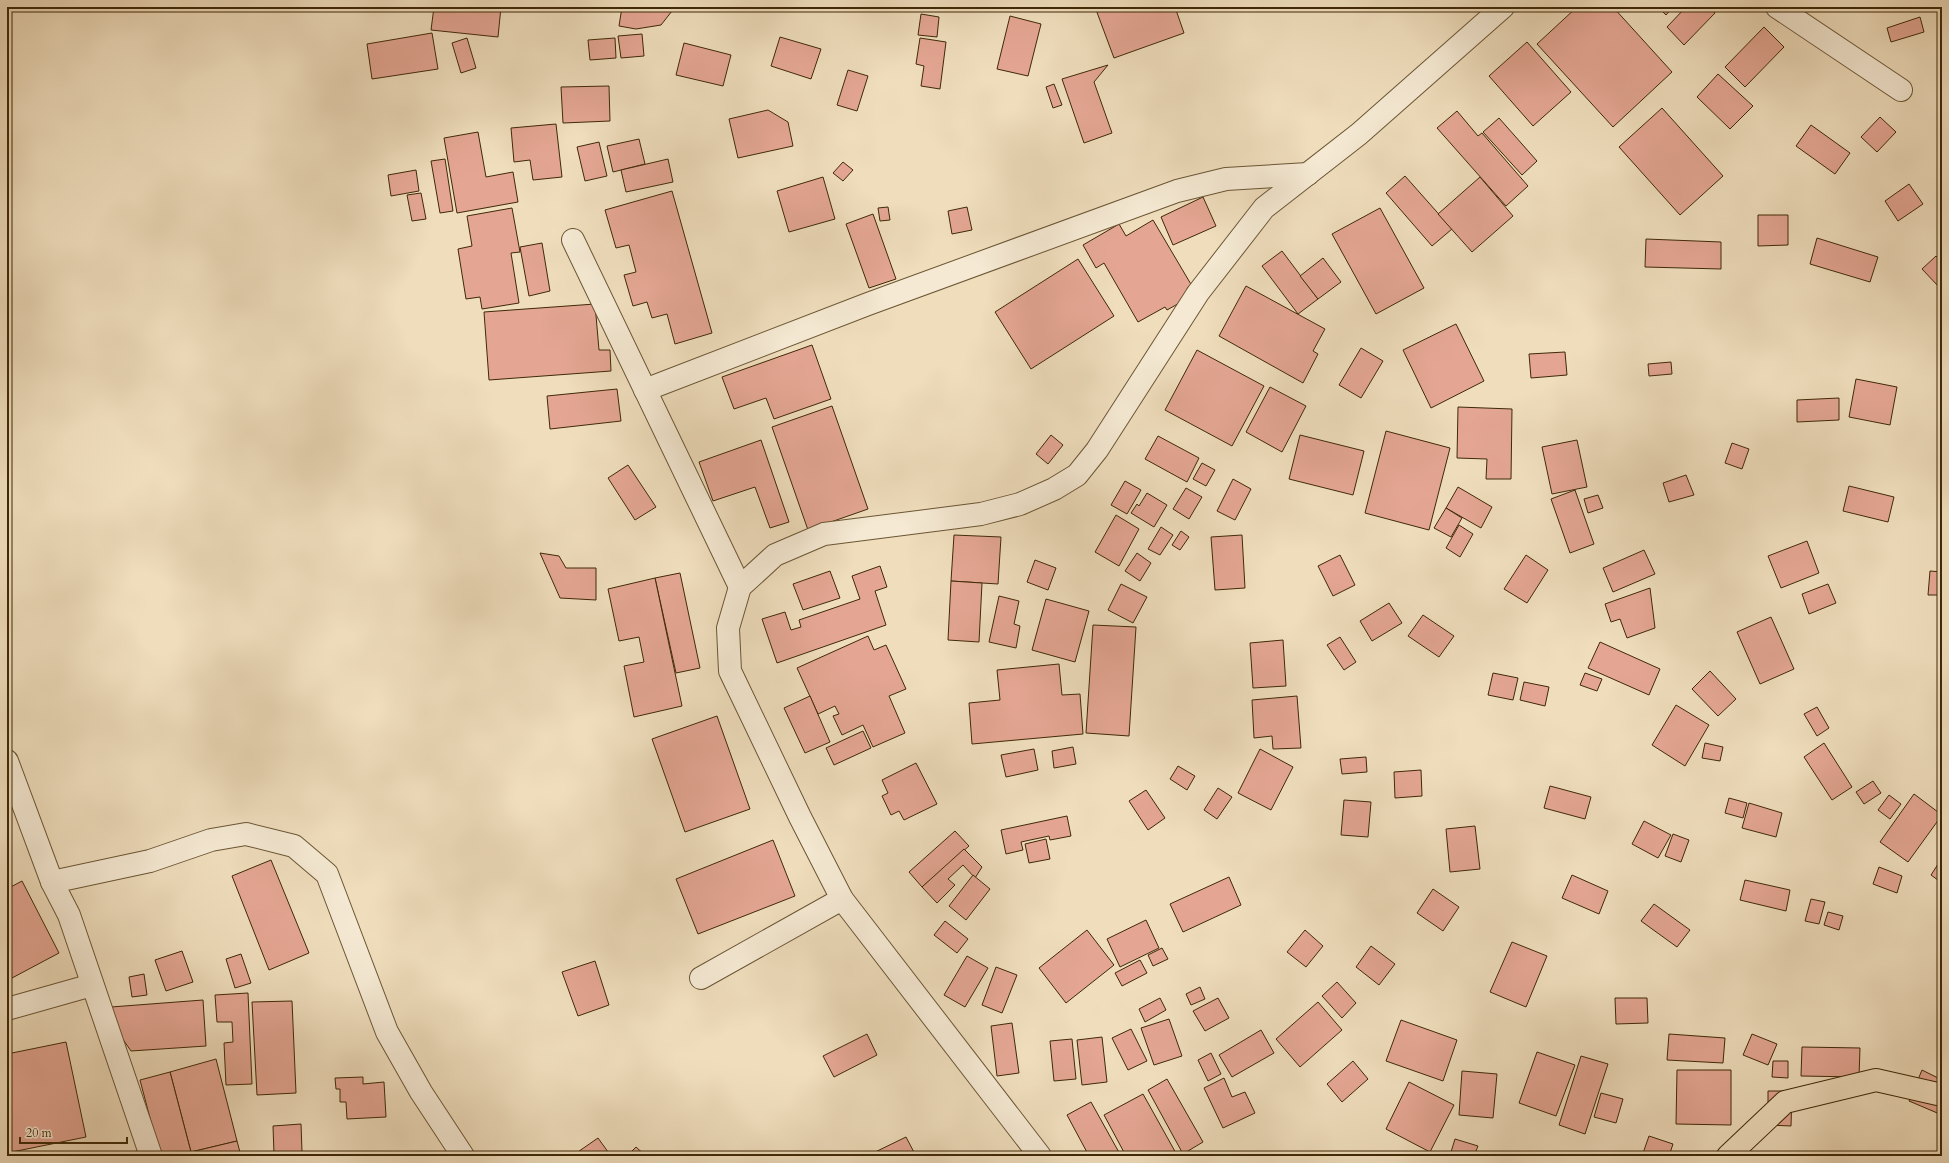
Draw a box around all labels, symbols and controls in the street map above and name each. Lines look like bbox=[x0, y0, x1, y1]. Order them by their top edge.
scale bar bbox=[20, 1119, 127, 1145]
text: 20 m bbox=[26, 1125, 53, 1141]

